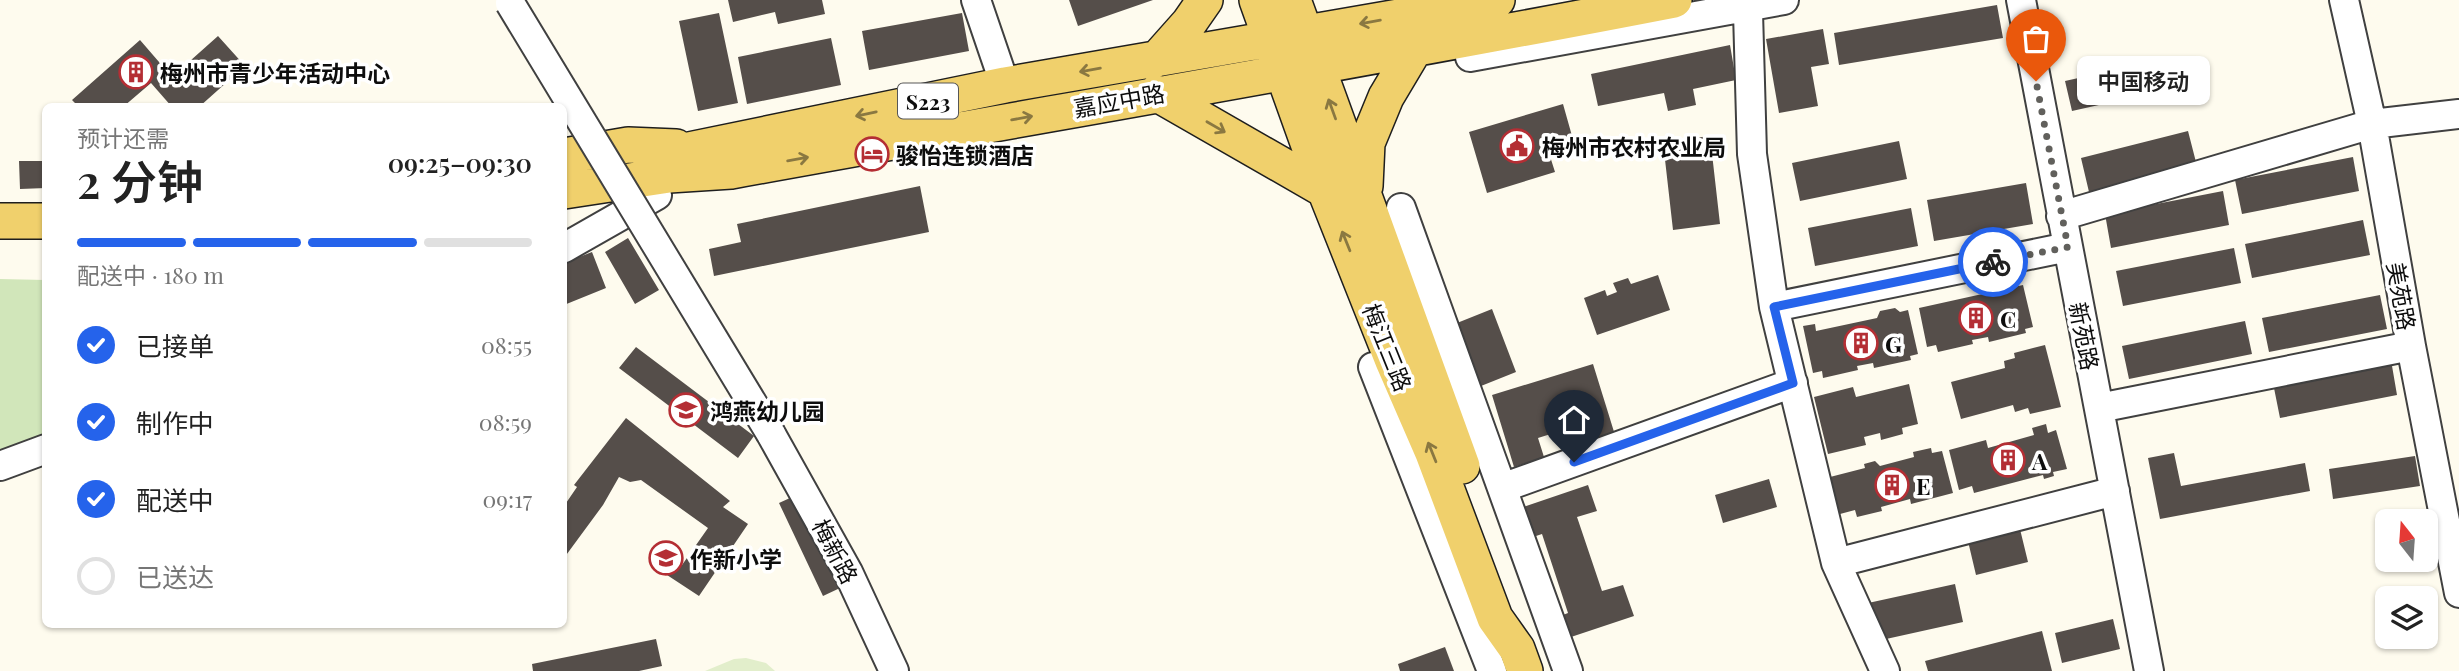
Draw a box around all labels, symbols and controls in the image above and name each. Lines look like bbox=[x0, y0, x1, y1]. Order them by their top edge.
pin bbox=[2006, 9, 2066, 81]
one-way arrow bbox=[1359, 16, 1382, 29]
icon: bag bbox=[2017, 20, 2055, 58]
building icon: 梅州市青少年活动中心 bbox=[117, 53, 155, 91]
callout: 中国移动 bbox=[2078, 56, 2211, 106]
place label: 梅州市青少年活动中心 bbox=[160, 57, 390, 88]
one-way arrow bbox=[1079, 64, 1102, 78]
text: 中国移动 bbox=[2098, 65, 2190, 96]
street label: 嘉应中路 bbox=[1071, 77, 1167, 123]
road number: S223 bbox=[898, 84, 958, 119]
one-way arrow bbox=[1325, 99, 1338, 121]
one-way arrow bbox=[855, 107, 878, 121]
one-way arrow bbox=[1010, 111, 1033, 124]
one-way arrow bbox=[1205, 120, 1225, 134]
text: 预计还需 bbox=[77, 122, 169, 153]
public building icon: 梅州市农村农业局 bbox=[1498, 127, 1536, 165]
place label: 梅州市农村农业局 bbox=[1542, 131, 1726, 162]
hotel icon: 骏怡连锁酒店 bbox=[853, 135, 891, 173]
place label: 骏怡连锁酒店 bbox=[896, 139, 1034, 170]
text: 09:25–09:30 bbox=[388, 145, 532, 180]
text: 2 分钟 bbox=[77, 149, 203, 211]
one-way arrow bbox=[786, 151, 809, 165]
courier bbox=[1958, 227, 2028, 297]
one-way arrow bbox=[1338, 231, 1351, 253]
icon: bike bbox=[1974, 243, 2012, 281]
text: 配送中 · 180 m bbox=[77, 259, 224, 290]
street label: 美苑路 bbox=[2381, 259, 2423, 333]
street label: 梅江三路 bbox=[1356, 299, 1420, 395]
building icon: C bbox=[1957, 299, 1995, 337]
street label: 新苑路 bbox=[2063, 299, 2107, 373]
place label: C bbox=[2000, 303, 2016, 334]
building icon: G bbox=[1842, 324, 1880, 362]
icon: check bbox=[77, 326, 115, 364]
text: 已接单 bbox=[136, 328, 214, 363]
place label: G bbox=[1885, 328, 1902, 359]
text: 08:55 bbox=[481, 329, 532, 360]
pin bbox=[1544, 390, 1604, 462]
school or university icon: 鸿燕幼儿园 bbox=[667, 391, 705, 429]
place label: 鸿燕幼儿园 bbox=[710, 395, 825, 426]
icon: home bbox=[1555, 401, 1593, 439]
icon: check bbox=[77, 403, 115, 441]
text: 制作中 bbox=[136, 405, 214, 440]
text: 08:59 bbox=[479, 406, 532, 437]
one-way arrow bbox=[1425, 441, 1438, 463]
building icon: A bbox=[1989, 441, 2027, 479]
place label: A bbox=[2031, 445, 2048, 476]
building icon: E bbox=[1873, 466, 1911, 504]
place label: E bbox=[1916, 470, 1931, 501]
icon: check bbox=[77, 480, 115, 518]
text: 配送中 bbox=[136, 482, 214, 517]
text: 09:17 bbox=[483, 483, 532, 514]
north arrow bbox=[2375, 509, 2438, 572]
map controls bbox=[2375, 509, 2438, 649]
street label: 梅新路 bbox=[806, 513, 866, 589]
school or university icon: 作新小学 bbox=[647, 539, 685, 577]
place label: 作新小学 bbox=[690, 543, 782, 574]
text: 已送达 bbox=[136, 559, 214, 594]
button: layers bbox=[2375, 586, 2438, 649]

